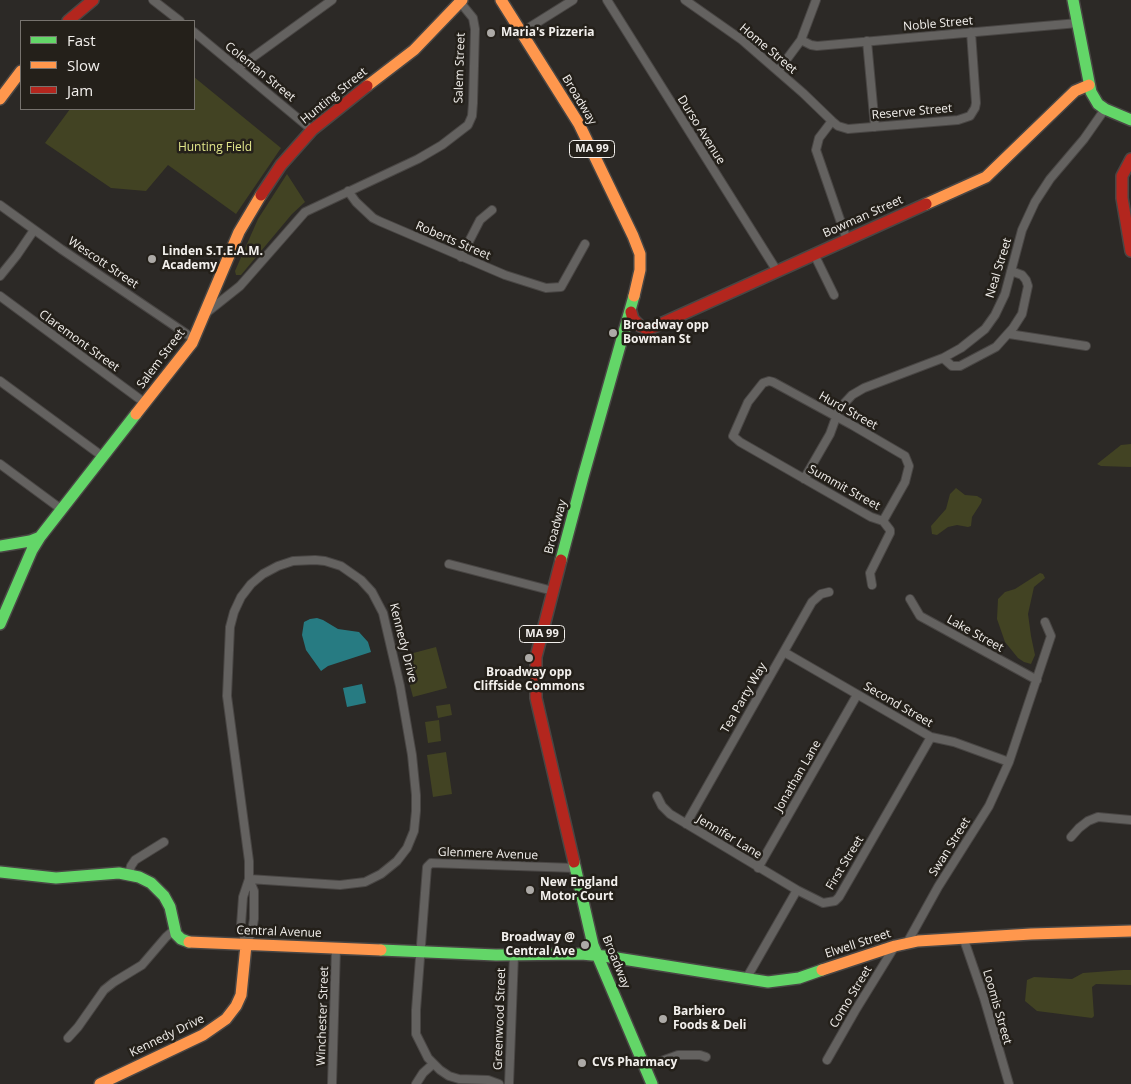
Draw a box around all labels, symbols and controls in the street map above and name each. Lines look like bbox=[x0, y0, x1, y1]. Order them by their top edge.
street label: Noble Street bbox=[903, 14, 973, 34]
legend bbox=[20, 20, 195, 110]
street label: Home Street bbox=[736, 21, 800, 77]
place label: Maria's Pizzeria bbox=[501, 26, 595, 40]
marker: Maria's Pizzeria bbox=[485, 27, 497, 39]
text: Fast bbox=[67, 30, 96, 50]
street label: Salem Street bbox=[452, 32, 468, 104]
street label: Coleman Street bbox=[222, 39, 298, 105]
text: Slow bbox=[67, 55, 100, 75]
street label: Hunting Street bbox=[298, 65, 370, 127]
street label: Broadway bbox=[558, 72, 600, 128]
text: Jam bbox=[67, 80, 93, 100]
street label: Durso Avenue bbox=[674, 93, 728, 167]
street label: Reserve Street bbox=[871, 101, 953, 123]
road number: MA 99 bbox=[570, 140, 614, 158]
park label: Hunting Field bbox=[178, 141, 252, 155]
street label: Bowman Street bbox=[821, 193, 905, 241]
street label: Roberts Street bbox=[413, 219, 493, 263]
street label: Wescott Street bbox=[65, 234, 141, 292]
street label: Neal Street bbox=[983, 236, 1015, 300]
place label: Linden S.T.E.A.M. Academy bbox=[162, 245, 263, 273]
marker: Linden S.T.E.A.M. Academy bbox=[146, 253, 158, 265]
street label: Claremont Street bbox=[36, 307, 122, 375]
place label: Broadway opp Bowman St bbox=[623, 319, 709, 347]
street label: Salem Street bbox=[134, 326, 188, 392]
marker: Broadway opp Bowman St bbox=[607, 327, 619, 339]
street label: Hurd Street bbox=[816, 389, 880, 433]
street label: Summit Street bbox=[805, 462, 883, 514]
street label: Broadway bbox=[542, 498, 570, 556]
street label: Kennedy Drive bbox=[386, 602, 420, 684]
street label: Lake Street bbox=[944, 613, 1006, 655]
road number: MA 99 bbox=[520, 626, 564, 642]
marker: Broadway opp Cliffside Commons bbox=[523, 652, 535, 664]
street label: Tea Party Way bbox=[718, 660, 770, 736]
place label: Broadway opp Cliffside Commons bbox=[473, 666, 585, 694]
street label: Second Street bbox=[861, 679, 935, 731]
street label: Jonathan Lane bbox=[772, 738, 824, 814]
street label: Jennifer Lane bbox=[694, 812, 764, 862]
street label: Swan Street bbox=[926, 815, 974, 879]
street label: First Street bbox=[823, 833, 867, 893]
street label: Glenmere Avenue bbox=[438, 845, 538, 863]
place label: New England Motor Court bbox=[540, 876, 618, 904]
marker: New England Motor Court bbox=[524, 884, 536, 896]
street label: Central Avenue bbox=[236, 923, 322, 941]
street label: Elwell Street bbox=[823, 927, 893, 961]
place label: Broadway @ Central Ave bbox=[501, 931, 575, 959]
street label: Broadway bbox=[599, 933, 633, 991]
marker: Broadway @ Central Ave bbox=[579, 939, 591, 951]
street label: Como Street bbox=[827, 963, 875, 1031]
street label: Winchester Street bbox=[314, 966, 332, 1066]
street label: Greenwood Street bbox=[491, 968, 509, 1070]
street label: Loomis Street bbox=[979, 968, 1015, 1046]
place label: Barbiero Foods & Deli bbox=[673, 1005, 747, 1033]
street label: Kennedy Drive bbox=[127, 1012, 207, 1060]
marker: Barbiero Foods & Deli bbox=[657, 1013, 669, 1025]
place label: CVS Pharmacy bbox=[592, 1056, 677, 1070]
marker: CVS Pharmacy bbox=[576, 1057, 588, 1069]

